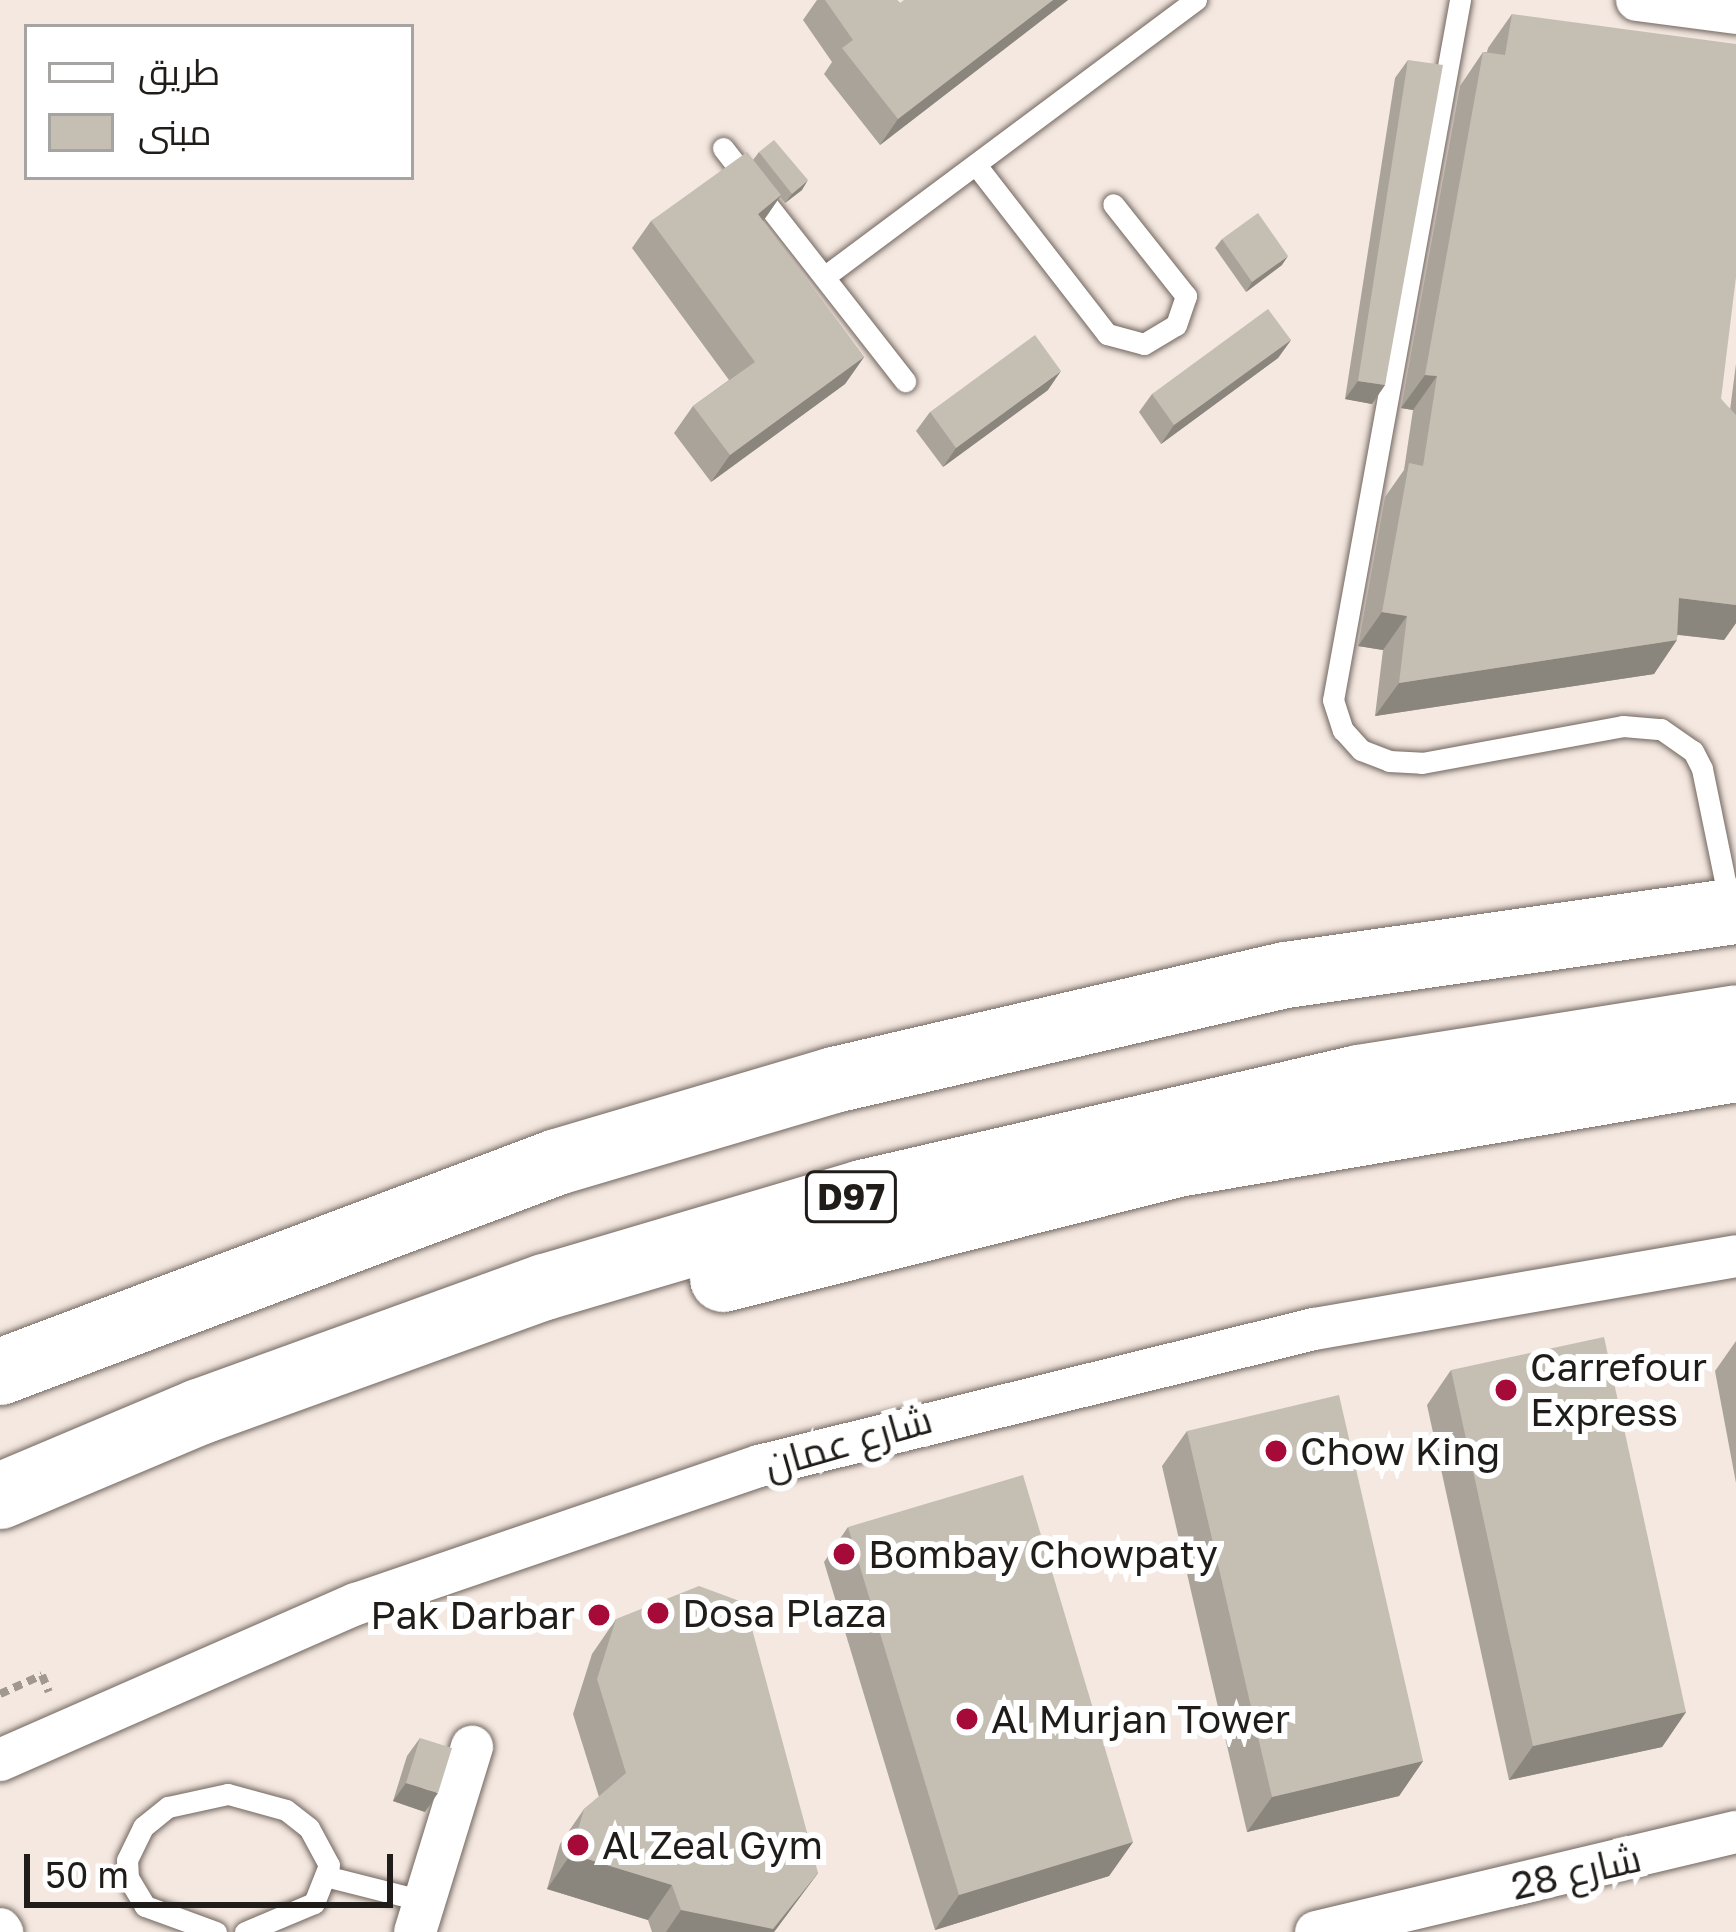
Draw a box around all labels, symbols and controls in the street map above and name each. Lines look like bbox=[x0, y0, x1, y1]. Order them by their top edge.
legend bbox=[24, 24, 414, 180]
text: طريق bbox=[138, 50, 220, 93]
text: مبنى bbox=[138, 110, 212, 153]
road number: D97 bbox=[803, 1167, 899, 1227]
place label: Carrefour Express bbox=[1530, 1345, 1707, 1436]
marker: Carrefour Express bbox=[1493, 1377, 1519, 1403]
street label: شارع عمان bbox=[759, 1396, 937, 1488]
place label: Chow King bbox=[1300, 1428, 1500, 1474]
marker: Chow King bbox=[1263, 1438, 1289, 1464]
place label: Bombay Chowpaty bbox=[868, 1531, 1218, 1577]
marker: Bombay Chowpaty bbox=[831, 1541, 857, 1567]
place label: Dosa Plaza bbox=[682, 1590, 887, 1636]
place label: Pak Darbar bbox=[370, 1592, 575, 1638]
marker: Dosa Plaza bbox=[645, 1600, 671, 1626]
marker: Pak Darbar bbox=[586, 1602, 612, 1628]
place label: Al Murjan Tower bbox=[991, 1696, 1290, 1742]
marker: Al Murjan Tower bbox=[954, 1706, 980, 1732]
place label: Al Zeal Gym bbox=[602, 1822, 823, 1868]
scale bar bbox=[30, 1830, 399, 1904]
marker: Al Zeal Gym bbox=[565, 1832, 591, 1858]
street label: شارع 28 bbox=[1507, 1834, 1645, 1910]
text: 50 m bbox=[45, 1853, 129, 1896]

